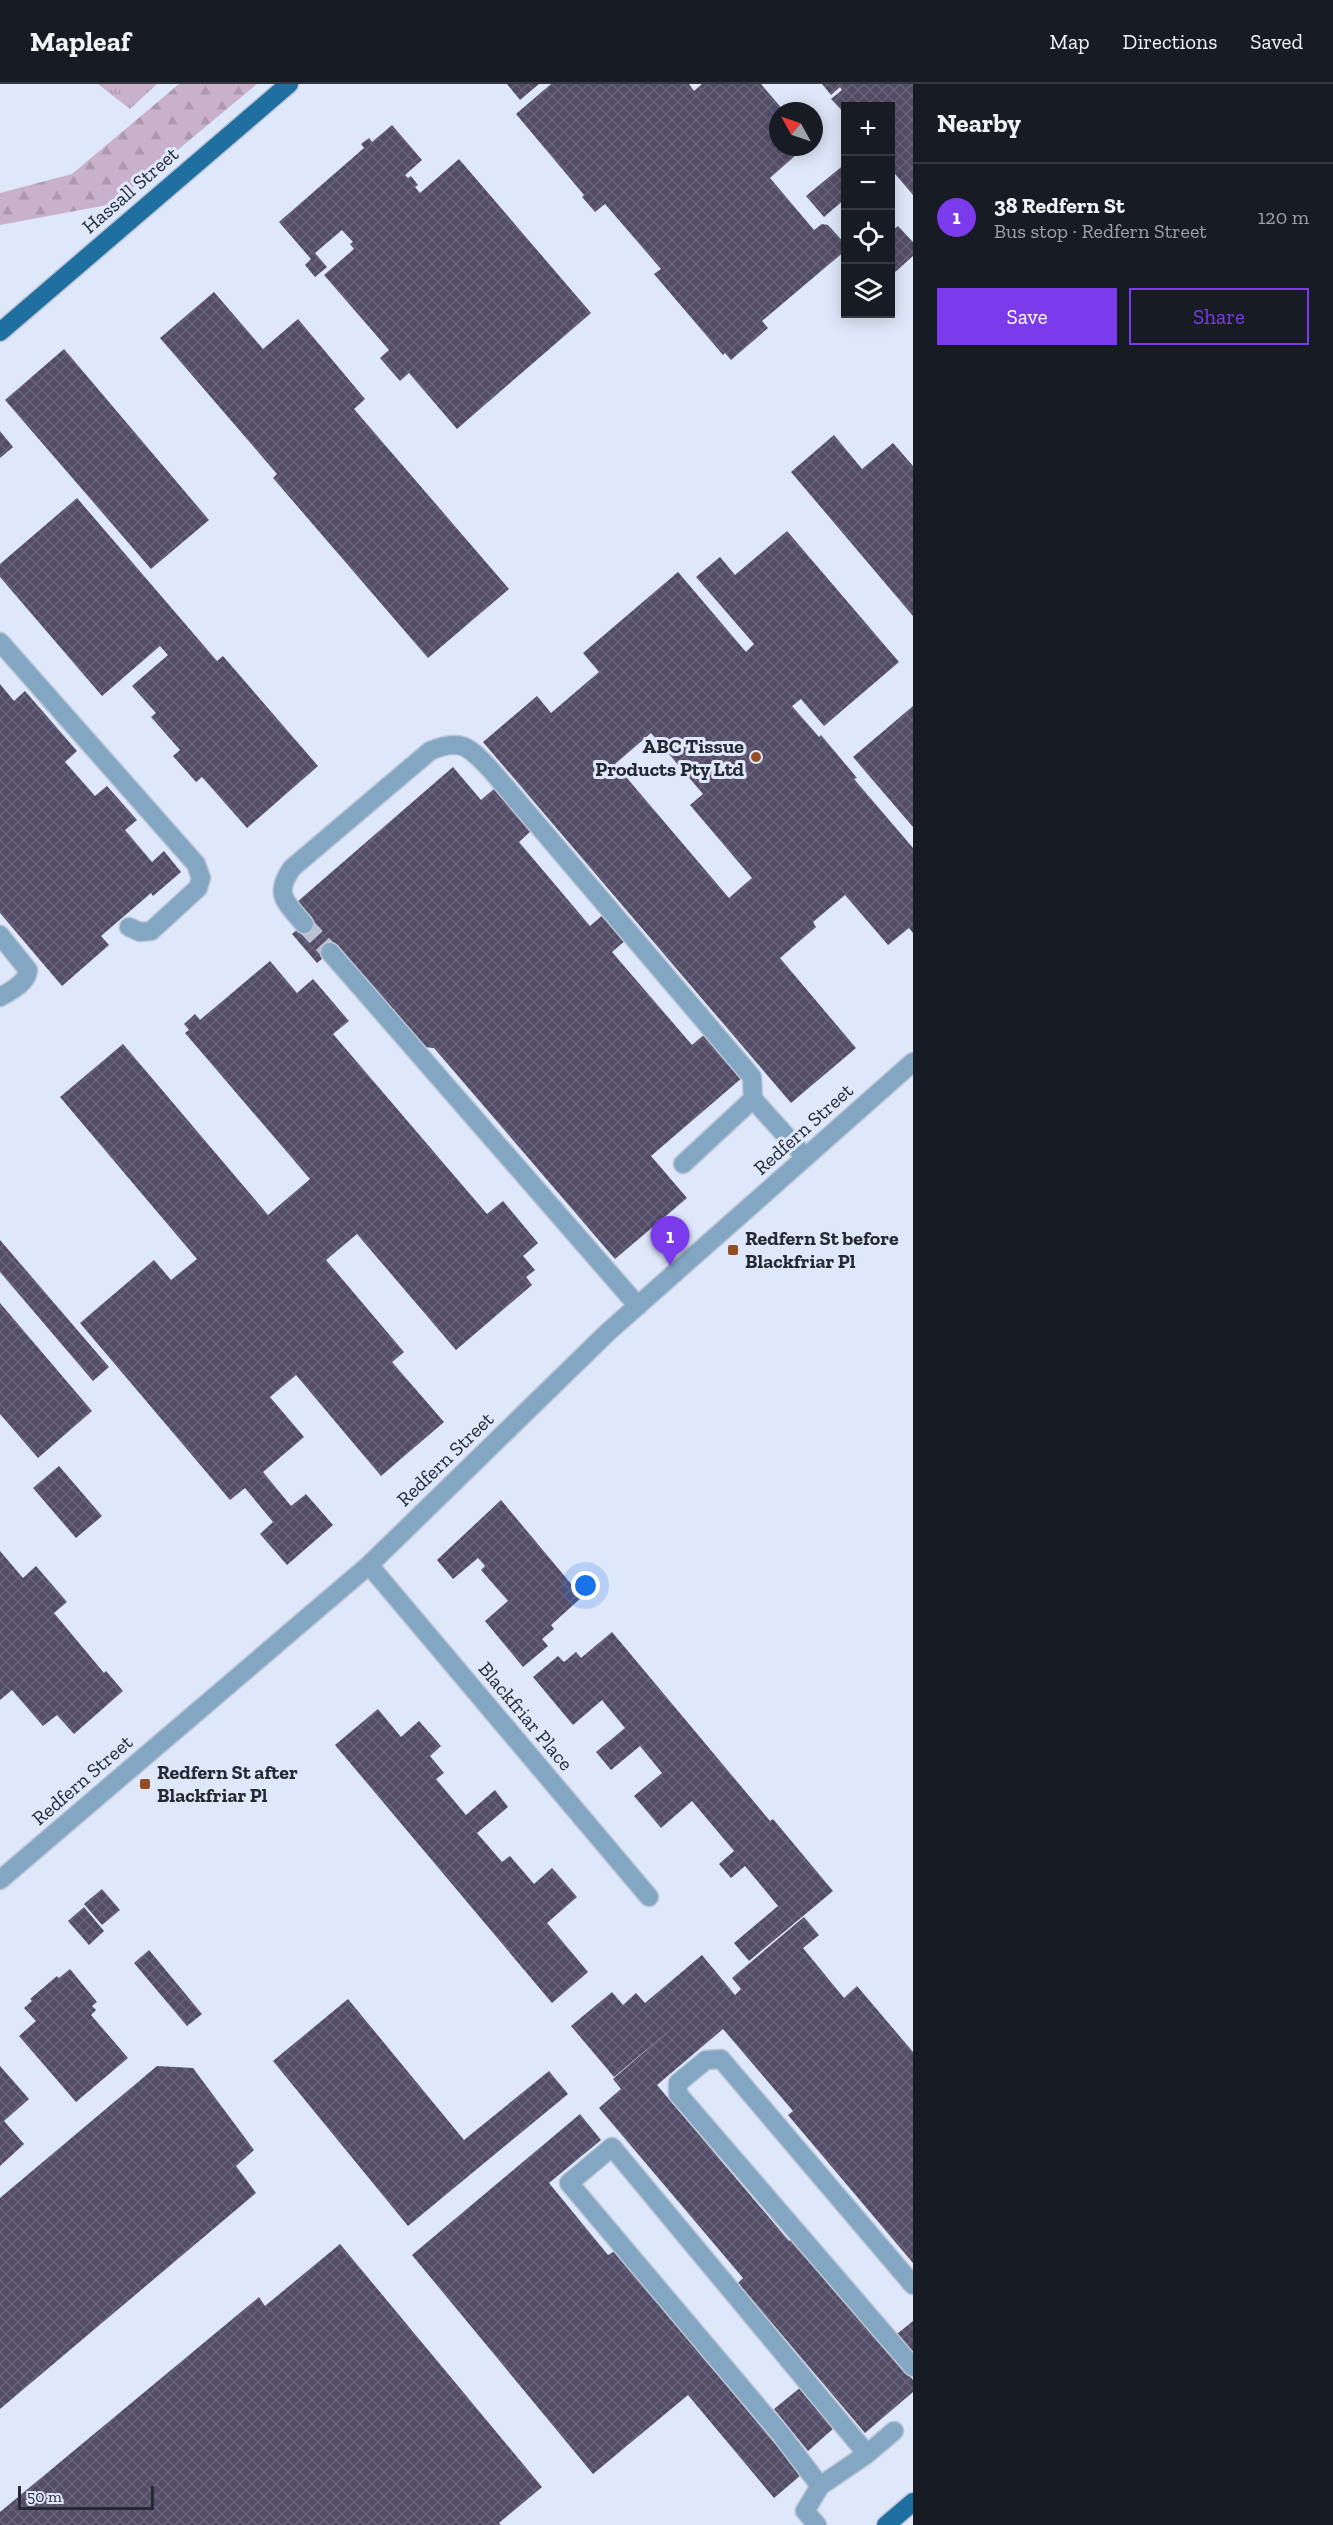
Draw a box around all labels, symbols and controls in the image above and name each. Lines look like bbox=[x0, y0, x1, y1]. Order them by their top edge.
text: Mapleaf bbox=[30, 25, 130, 58]
text: Map bbox=[1050, 29, 1090, 54]
text: Directions bbox=[1123, 29, 1217, 54]
text: Saved bbox=[1250, 29, 1303, 54]
north arrow bbox=[769, 102, 823, 156]
map controls bbox=[841, 102, 895, 318]
button: + bbox=[841, 102, 895, 156]
text: Nearby bbox=[937, 107, 1021, 139]
street label: Hassall Street bbox=[77, 141, 183, 238]
button: − bbox=[841, 156, 895, 210]
text: 38 Redfern St bbox=[994, 192, 1125, 219]
text: 1 bbox=[952, 205, 961, 229]
text: 120 m bbox=[1258, 205, 1309, 229]
button: locate bbox=[841, 210, 895, 264]
text: Bus stop · Redfern Street bbox=[994, 219, 1207, 243]
button: layers bbox=[841, 264, 895, 318]
button: Save bbox=[937, 288, 1117, 345]
button: Share bbox=[1129, 288, 1309, 345]
place label: ABC Tissue Products Pty Ltd bbox=[595, 734, 745, 781]
marker: ABC Tissue Products Pty Ltd bbox=[749, 750, 763, 764]
street label: Redfern Street bbox=[748, 1078, 858, 1180]
pin: 1 bbox=[650, 1216, 690, 1266]
place label: Redfern St before Blackfriar Pl bbox=[745, 1226, 899, 1273]
marker: Redfern St before Blackfriar Pl bbox=[726, 1243, 740, 1257]
street label: Redfern Street bbox=[392, 1406, 499, 1511]
your location bbox=[571, 1571, 600, 1600]
street label: Blackfriar Place bbox=[474, 1657, 578, 1775]
street label: Redfern Street bbox=[27, 1729, 138, 1830]
place label: Redfern St after Blackfriar Pl bbox=[157, 1760, 298, 1807]
marker: Redfern St after Blackfriar Pl bbox=[138, 1777, 152, 1791]
scale bar bbox=[18, 2483, 154, 2510]
text: 50 m bbox=[27, 2487, 62, 2506]

